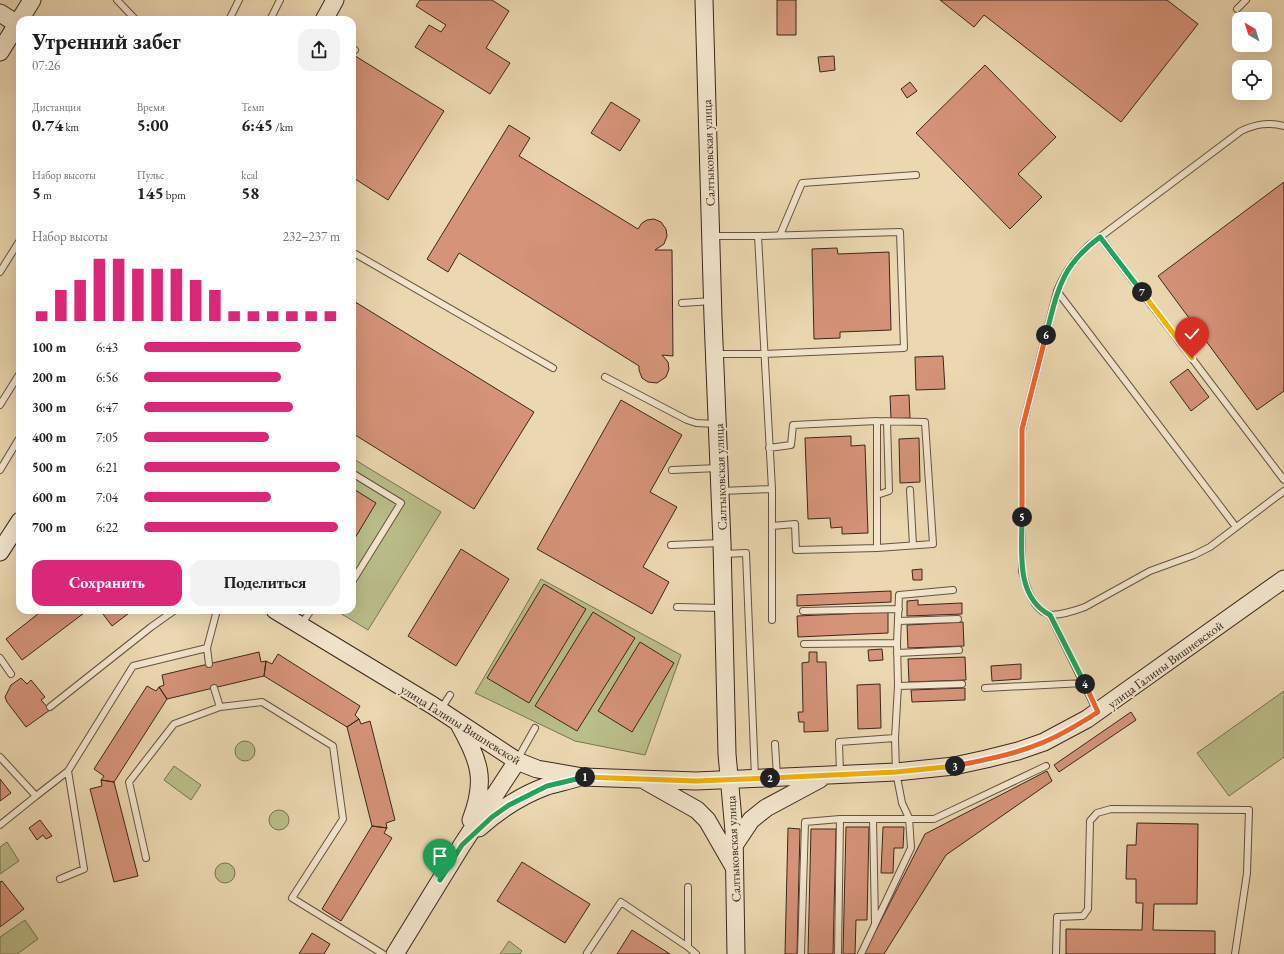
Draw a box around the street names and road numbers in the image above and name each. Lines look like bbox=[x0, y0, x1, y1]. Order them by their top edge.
street label: Салтыковская улица bbox=[698, 98, 719, 207]
street label: Салтыковская улица bbox=[710, 422, 731, 531]
street label: улица Галины Вишневской bbox=[1104, 617, 1227, 712]
street label: улица Галины Вишневской bbox=[397, 680, 524, 769]
street label: Салтыковская улица bbox=[722, 794, 745, 903]

